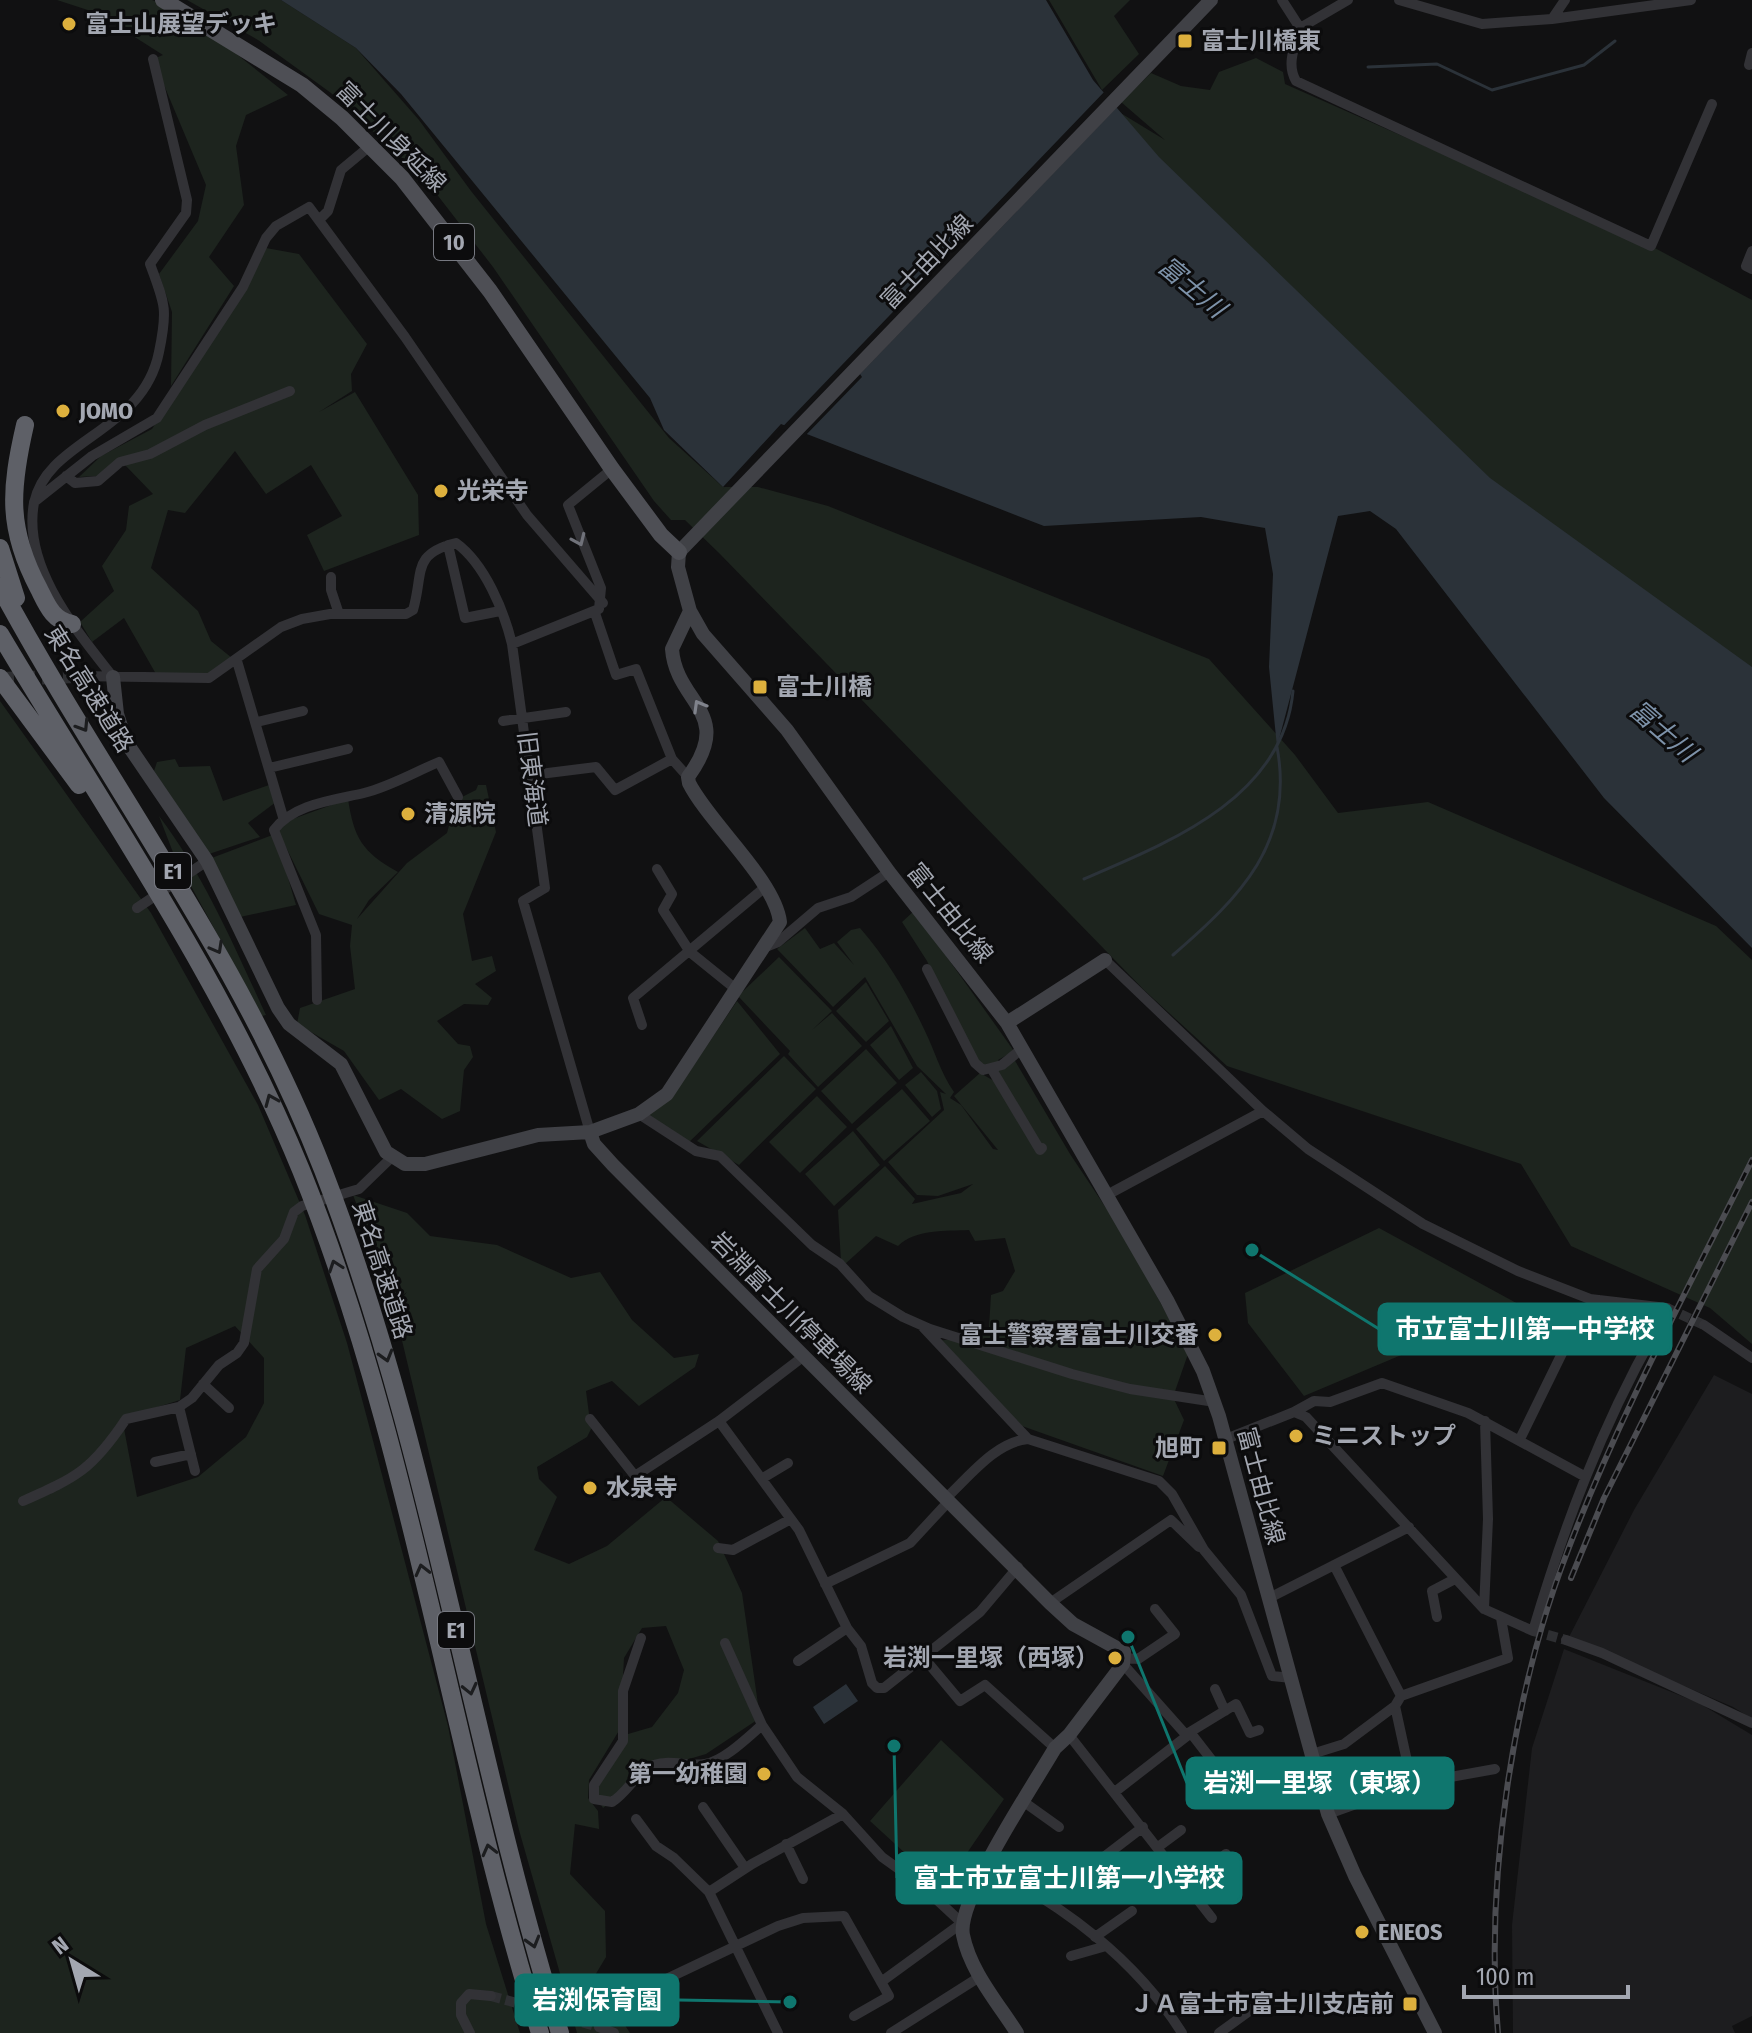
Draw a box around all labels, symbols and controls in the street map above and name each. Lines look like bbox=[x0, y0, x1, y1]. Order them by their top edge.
place label: 富士山展望デッキ bbox=[85, 10, 277, 38]
marker: 富士山展望デッキ bbox=[60, 15, 78, 33]
place label: 富士川橋東 bbox=[1201, 27, 1321, 55]
marker: 富士川橋東 bbox=[1176, 32, 1194, 50]
street label: 富士川身延線 bbox=[330, 76, 452, 198]
street label: 富士由比線 bbox=[875, 209, 979, 315]
road number: 10 bbox=[434, 224, 474, 260]
water label: 富士川 bbox=[1152, 250, 1234, 326]
place label: JOMO bbox=[78, 397, 133, 425]
marker: JOMO bbox=[54, 402, 72, 420]
place label: 光栄寺 bbox=[457, 477, 529, 505]
marker: 光栄寺 bbox=[432, 482, 450, 500]
one-way arrow bbox=[570, 532, 586, 546]
street label: 東名高速道路 bbox=[39, 621, 139, 757]
place label: 富士川橋 bbox=[776, 673, 872, 701]
marker: 富士川橋 bbox=[751, 678, 769, 696]
water label: 富士川 bbox=[1623, 694, 1705, 771]
one-way arrow bbox=[693, 700, 708, 715]
one-way arrow bbox=[73, 717, 88, 732]
street label: 旧東海道 bbox=[512, 730, 552, 828]
place label: 清源院 bbox=[424, 800, 496, 828]
marker: 清源院 bbox=[399, 805, 417, 823]
road number: E1 bbox=[155, 853, 191, 889]
street label: 富士由比線 bbox=[901, 858, 999, 968]
one-way arrow bbox=[208, 940, 223, 954]
one-way arrow bbox=[264, 1093, 280, 1108]
street label: 東名高速道路 bbox=[346, 1197, 418, 1343]
street label: 岩淵富士川停車場線 bbox=[705, 1227, 877, 1399]
one-way arrow bbox=[329, 1260, 345, 1274]
callout: 市立富士川第一中学校 bbox=[1379, 1304, 1671, 1354]
text: 市立富士川第一中学校 bbox=[1395, 1314, 1655, 1345]
place label: 富士警察署富士川交番 bbox=[959, 1321, 1199, 1349]
marker: 富士警察署富士川交番 bbox=[1206, 1326, 1224, 1344]
one-way arrow bbox=[376, 1348, 393, 1362]
place label: ミニストップ bbox=[1312, 1422, 1456, 1450]
street label: 富士由比線 bbox=[1232, 1424, 1290, 1548]
marker: ミニストップ bbox=[1287, 1427, 1305, 1445]
place label: 旭町 bbox=[1155, 1434, 1203, 1462]
marker: 旭町 bbox=[1210, 1439, 1228, 1457]
place label: 水泉寺 bbox=[606, 1474, 678, 1502]
marker: 水泉寺 bbox=[581, 1479, 599, 1497]
one-way arrow bbox=[414, 1564, 431, 1577]
road number: E1 bbox=[438, 1612, 474, 1648]
place label: 岩渕一里塚（西塚） bbox=[883, 1644, 1099, 1672]
marker: 岩渕一里塚（西塚） bbox=[1106, 1649, 1124, 1667]
one-way arrow bbox=[460, 1682, 477, 1696]
callout: 岩渕一里塚（東塚） bbox=[1187, 1758, 1453, 1808]
place label: 第一幼稚園 bbox=[628, 1760, 748, 1788]
marker: 第一幼稚園 bbox=[755, 1765, 773, 1783]
text: 岩渕一里塚（東塚） bbox=[1203, 1768, 1437, 1799]
one-way arrow bbox=[482, 1844, 499, 1857]
callout: 富士市立富士川第一小学校 bbox=[897, 1853, 1241, 1903]
text: 富士市立富士川第一小学校 bbox=[913, 1863, 1225, 1894]
place label: ENEOS bbox=[1378, 1918, 1442, 1946]
north arrow bbox=[32, 1921, 112, 2001]
marker: ENEOS bbox=[1353, 1923, 1371, 1941]
text: N bbox=[47, 1931, 74, 1960]
one-way arrow bbox=[524, 1934, 540, 1948]
scale bar bbox=[1464, 1949, 1628, 1999]
text: 100 m bbox=[1476, 1963, 1534, 1991]
callout: 岩渕保育園 bbox=[516, 1975, 678, 2025]
text: 岩渕保育園 bbox=[532, 1985, 662, 2016]
place label: ＪＡ富士市富士川支店前 bbox=[1130, 1990, 1394, 2018]
marker: ＪＡ富士市富士川支店前 bbox=[1401, 1995, 1419, 2013]

